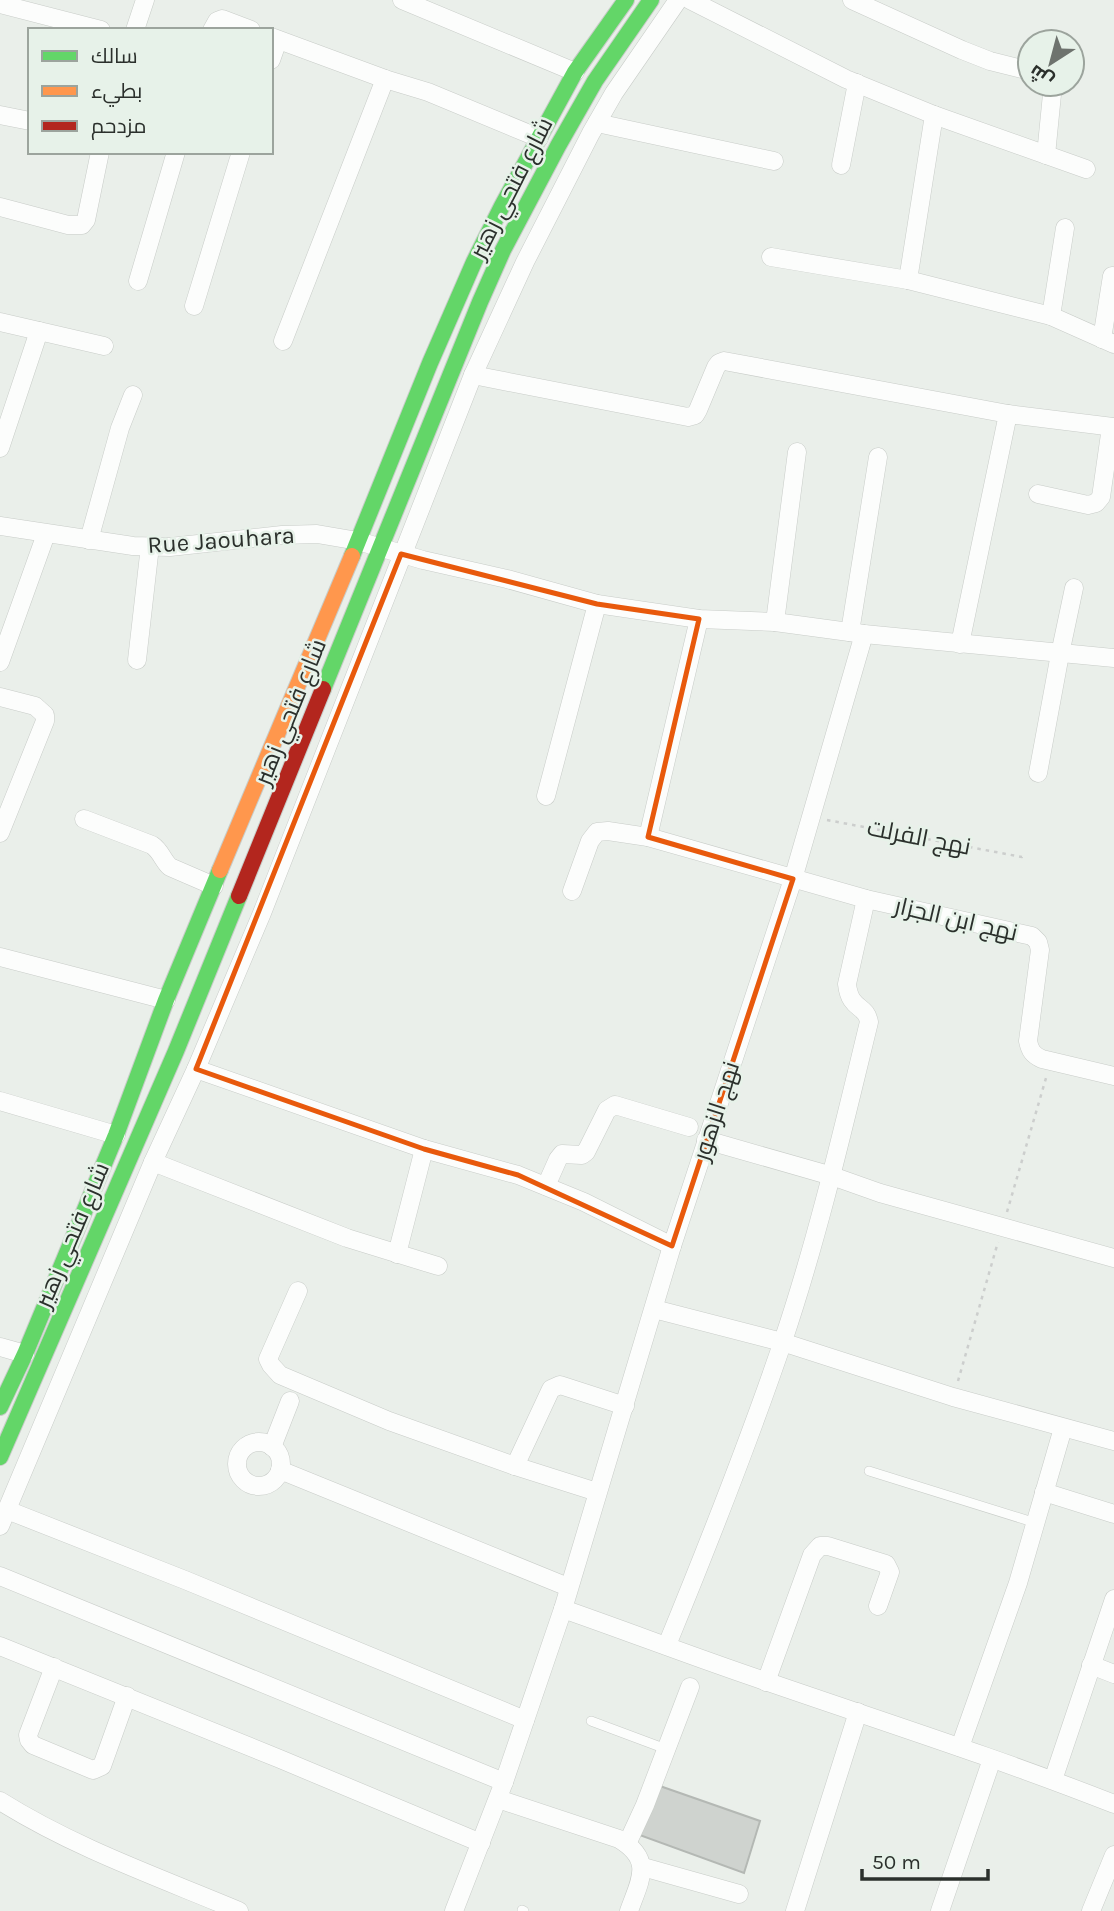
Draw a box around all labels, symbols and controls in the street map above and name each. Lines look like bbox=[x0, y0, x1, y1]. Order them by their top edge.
legend bbox=[28, 28, 273, 154]
north arrow bbox=[1016, 28, 1086, 98]
text: سالك bbox=[91, 44, 138, 68]
text: ش bbox=[1025, 60, 1058, 92]
text: بطيء bbox=[91, 79, 142, 107]
street label: شارع فتحي زهير bbox=[462, 113, 563, 267]
text: مزدحم bbox=[91, 114, 146, 140]
street label: Rue Jaouhara bbox=[147, 521, 295, 559]
street label: شارع فتحي زهير bbox=[247, 635, 337, 793]
street label: نهج الفرلت bbox=[864, 813, 973, 863]
street label: نهج ابن الجزار bbox=[889, 891, 1020, 949]
street label: نهج الزهور bbox=[686, 1058, 747, 1167]
street label: شارع فتحي زهير bbox=[28, 1158, 120, 1316]
scale bar bbox=[862, 1838, 988, 1882]
text: 50 m bbox=[872, 1850, 921, 1874]

